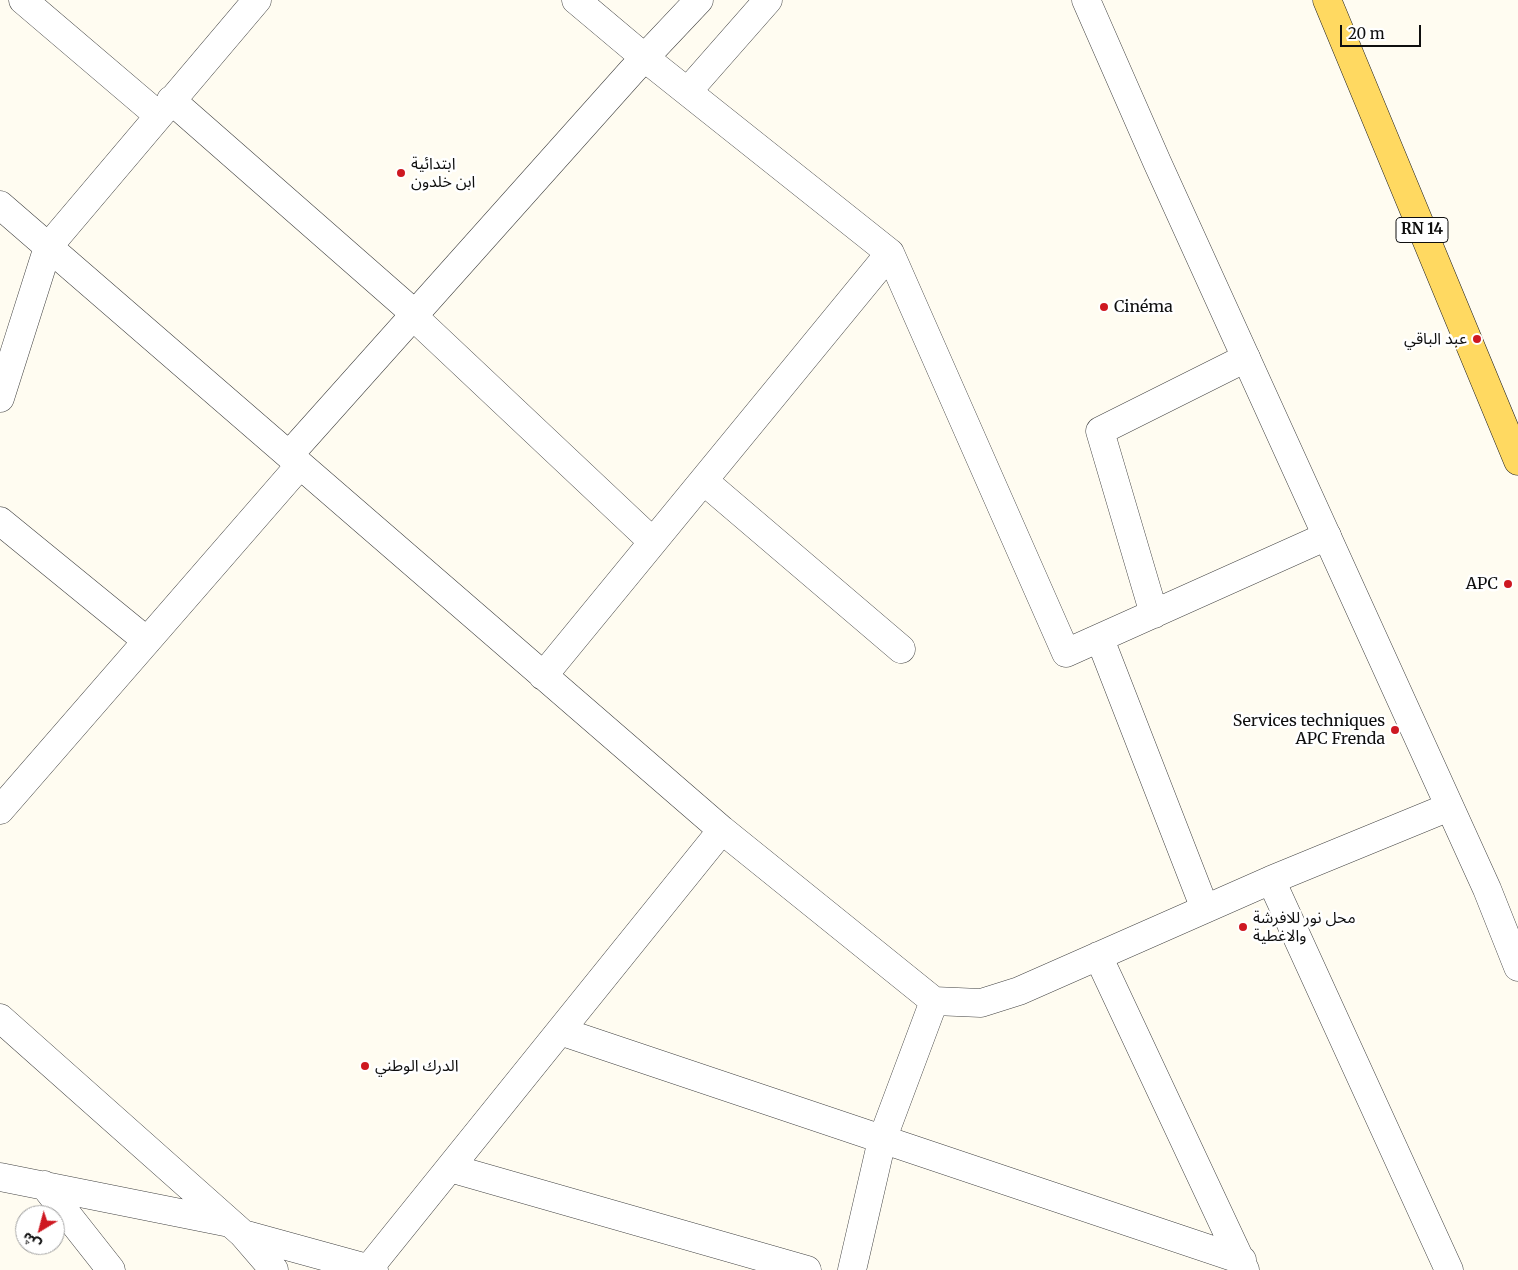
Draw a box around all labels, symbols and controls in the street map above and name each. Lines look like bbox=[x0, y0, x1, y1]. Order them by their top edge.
scale bar bbox=[1343, 15, 1424, 47]
text: 20 m bbox=[1348, 24, 1385, 43]
place label: ابتدائية ابن خلدون bbox=[411, 154, 475, 192]
marker: ابتدائية ابن خلدون bbox=[395, 167, 407, 179]
road number: RN 14 bbox=[1396, 218, 1448, 242]
place label: Cinéma bbox=[1114, 297, 1173, 317]
marker: Cinéma bbox=[1098, 301, 1110, 313]
place label: عبد الباقي bbox=[1404, 329, 1467, 349]
marker: عبد الباقي bbox=[1471, 333, 1483, 345]
place label: APC bbox=[1466, 574, 1498, 594]
marker: APC bbox=[1502, 578, 1514, 590]
place label: Services techniques APC Frenda bbox=[1233, 711, 1385, 749]
marker: Services techniques APC Frenda bbox=[1389, 724, 1401, 736]
place label: محل نور للافرشة والاغطية bbox=[1253, 908, 1356, 946]
marker: محل نور للافرشة والاغطية bbox=[1237, 921, 1249, 933]
place label: الدرك الوطني bbox=[375, 1056, 458, 1076]
marker: الدرك الوطني bbox=[359, 1060, 371, 1072]
north arrow bbox=[15, 1205, 65, 1255]
text: ش bbox=[18, 1228, 45, 1254]

